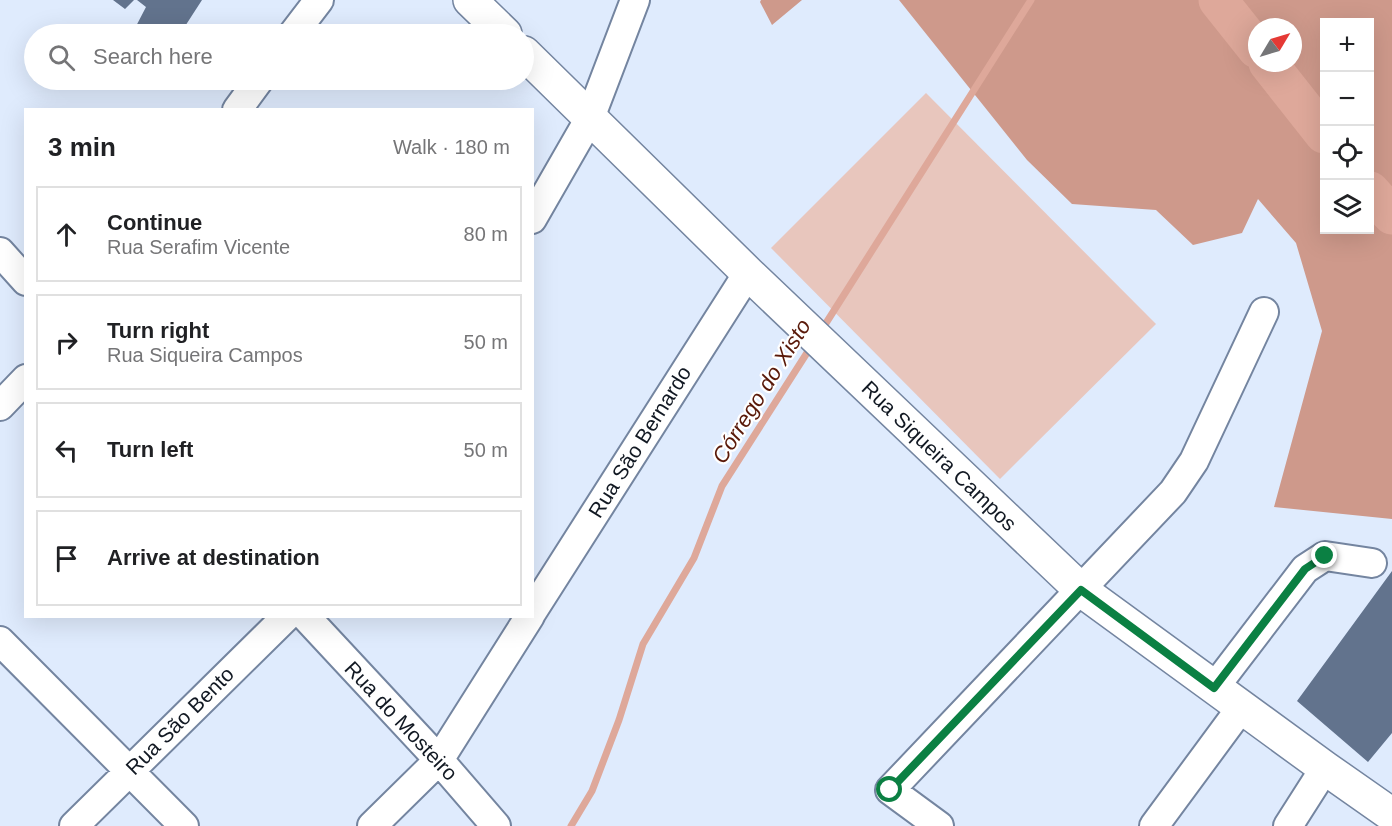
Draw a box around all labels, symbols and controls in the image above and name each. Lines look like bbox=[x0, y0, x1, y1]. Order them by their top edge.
north arrow bbox=[1248, 18, 1302, 72]
map controls bbox=[1320, 18, 1374, 234]
button: + bbox=[1320, 18, 1374, 72]
search box bbox=[24, 24, 534, 90]
icon: search bbox=[45, 41, 78, 74]
text: Search here bbox=[93, 44, 213, 69]
button: − bbox=[1320, 72, 1374, 126]
button: locate bbox=[1320, 126, 1374, 180]
text: 3 min bbox=[48, 132, 116, 162]
text: Walk · 180 m bbox=[393, 136, 510, 158]
button: layers bbox=[1320, 180, 1374, 234]
text: Continue bbox=[107, 210, 202, 235]
icon: ahead bbox=[50, 218, 83, 251]
text: 80 m bbox=[464, 223, 508, 245]
text: Rua Serafim Vicente bbox=[107, 236, 290, 258]
water label: Córrego do Xisto bbox=[707, 315, 816, 468]
text: Turn right bbox=[107, 318, 209, 343]
icon: right bbox=[50, 326, 83, 359]
text: 50 m bbox=[464, 331, 508, 353]
text: Rua Siqueira Campos bbox=[107, 344, 303, 366]
street label: Rua São Bernardo bbox=[584, 362, 695, 522]
street label: Rua Siqueira Campos bbox=[857, 376, 1021, 535]
icon: left bbox=[50, 434, 83, 467]
text: Turn left bbox=[107, 437, 193, 462]
text: 50 m bbox=[464, 439, 508, 461]
icon: arrive bbox=[50, 542, 83, 575]
route end bbox=[1311, 542, 1337, 568]
text: Arrive at destination bbox=[107, 545, 320, 570]
street label: Rua do Mosteiro bbox=[340, 656, 462, 785]
street label: Rua São Bento bbox=[121, 662, 238, 779]
route start bbox=[876, 776, 902, 802]

